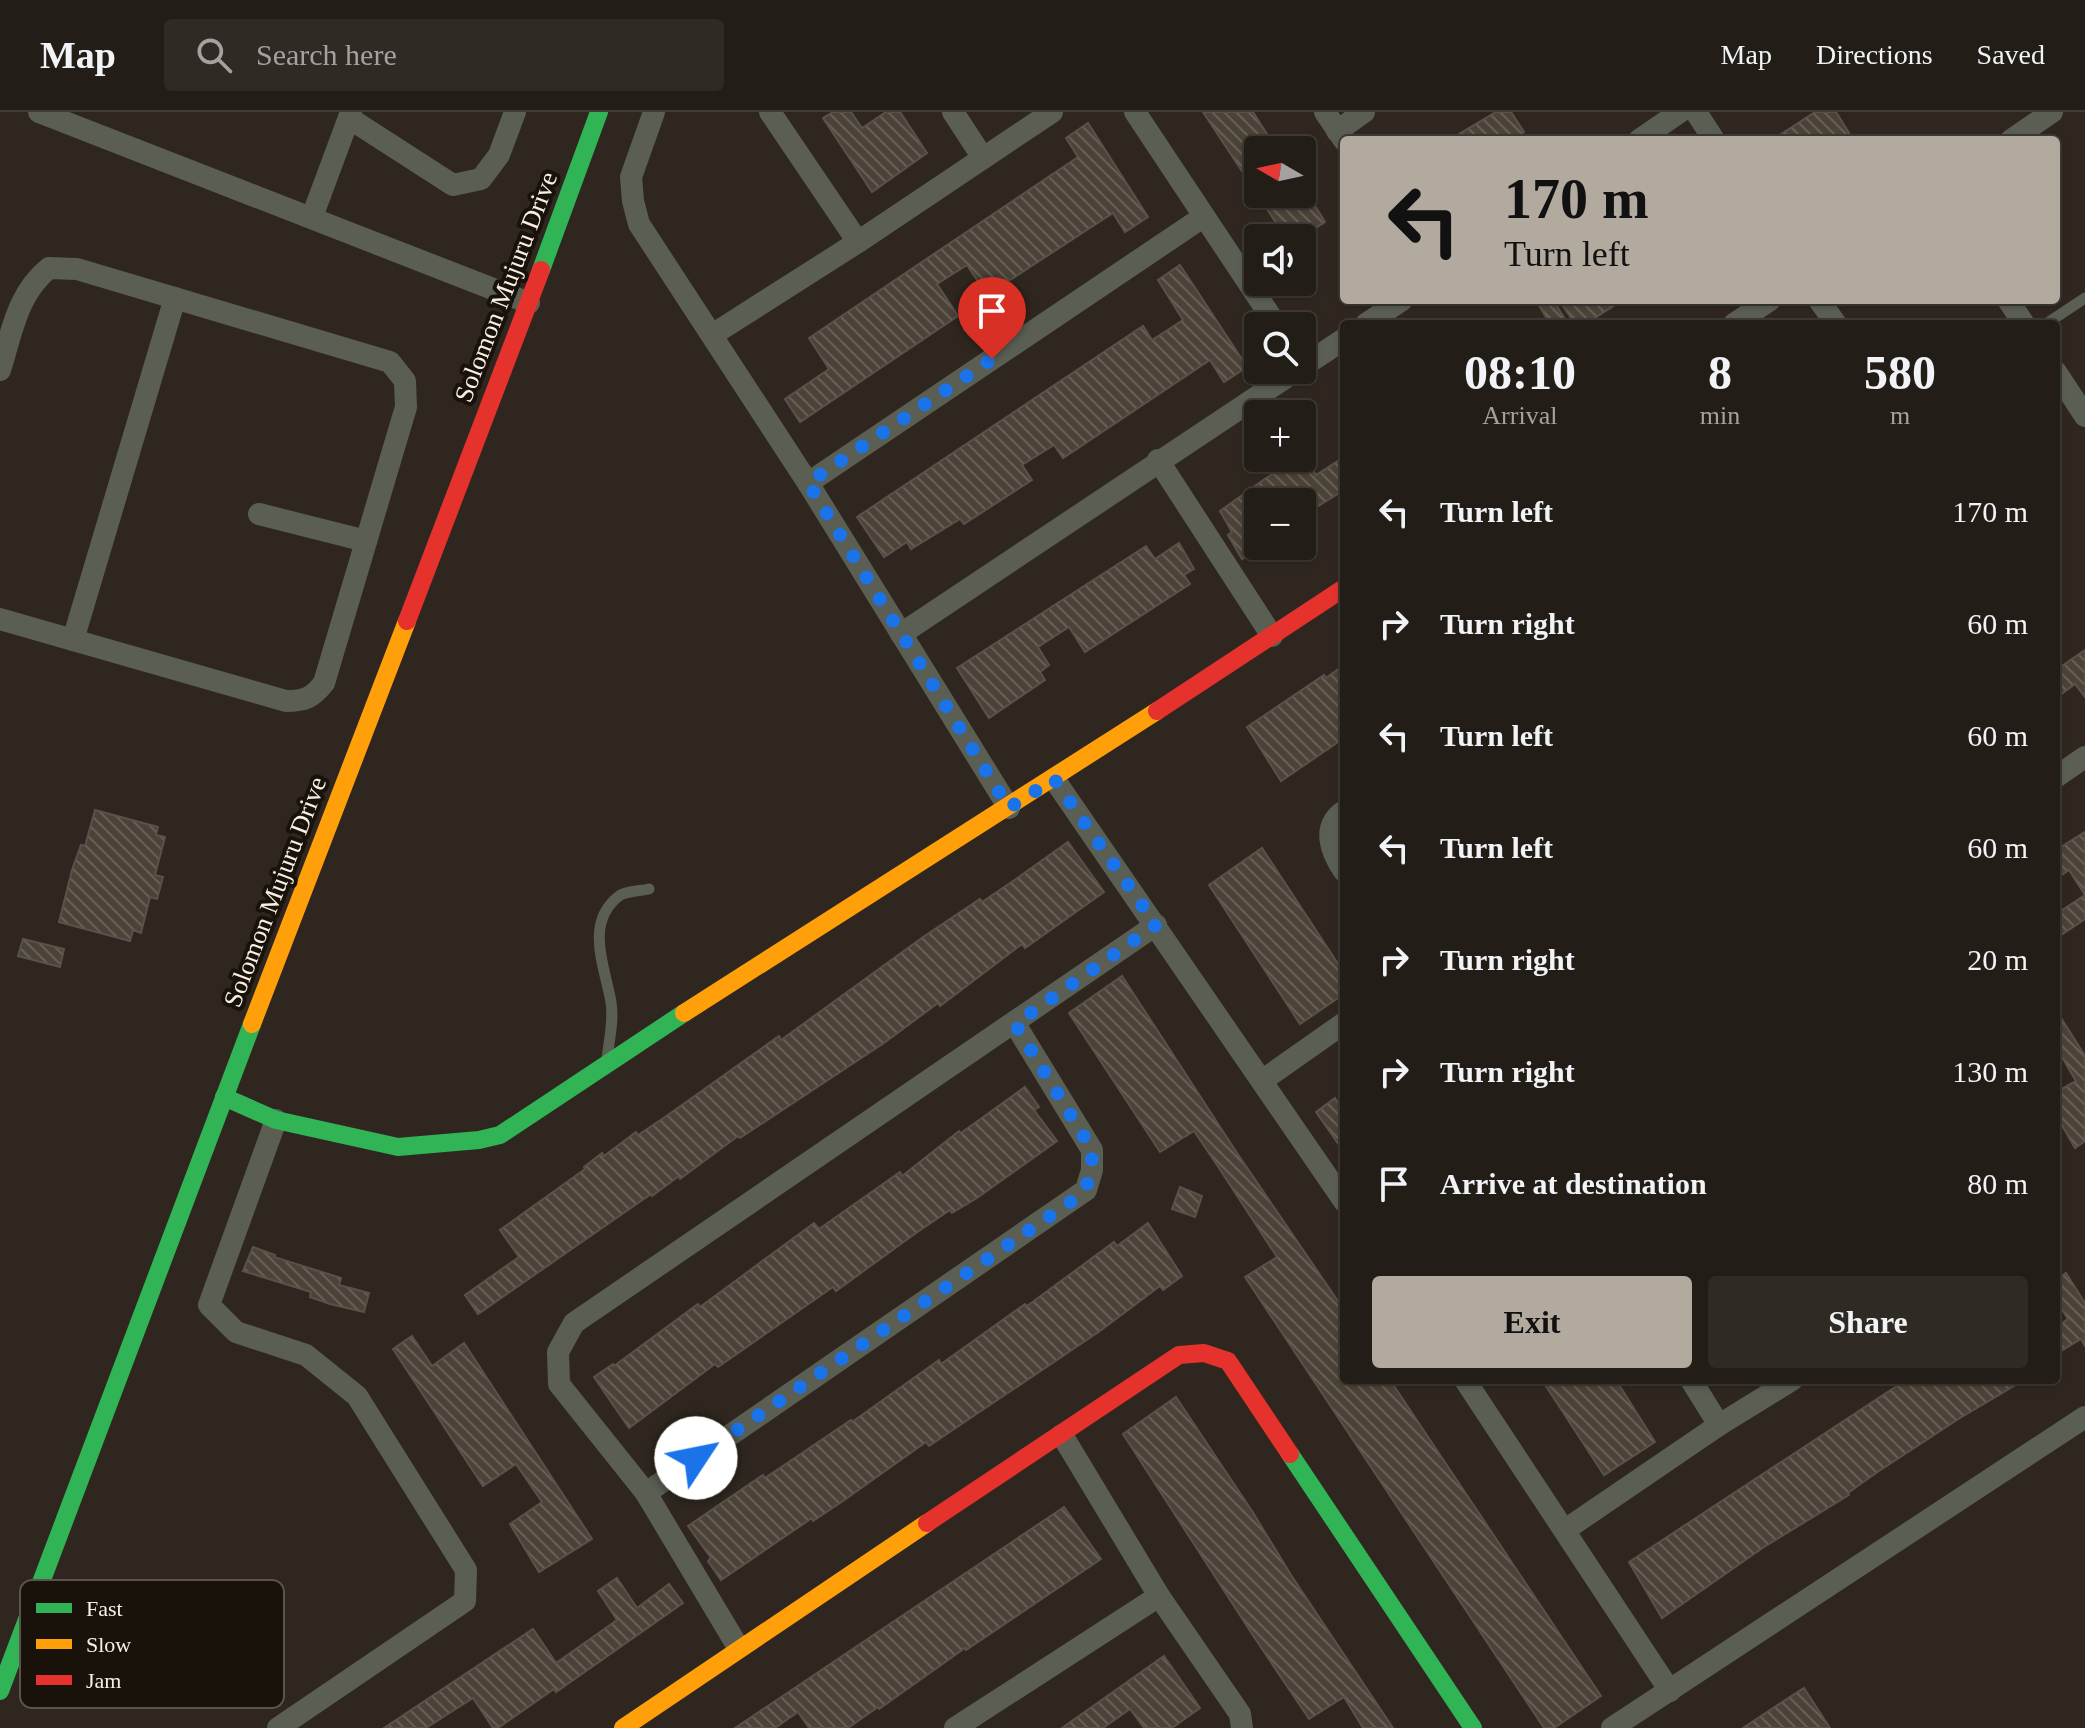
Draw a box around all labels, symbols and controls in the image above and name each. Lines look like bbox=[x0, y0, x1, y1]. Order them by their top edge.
search box bbox=[164, 19, 724, 91]
icon: search bbox=[192, 33, 236, 77]
text: Map bbox=[40, 34, 116, 76]
text: Search here bbox=[256, 38, 397, 71]
text: Map bbox=[1721, 39, 1772, 70]
text: Directions bbox=[1816, 39, 1933, 70]
text: Saved bbox=[1977, 39, 2045, 70]
north arrow bbox=[1244, 136, 1316, 208]
map controls bbox=[1244, 136, 1316, 560]
street label: Solomon Mujuru Drive bbox=[449, 168, 563, 406]
icon: left bbox=[1372, 168, 1476, 272]
text: 170 m bbox=[1504, 168, 1649, 230]
button: sound bbox=[1244, 224, 1316, 296]
text: Turn left bbox=[1504, 234, 1630, 274]
pin bbox=[958, 277, 1026, 359]
icon: arrive bbox=[970, 289, 1014, 333]
button: search bbox=[1244, 312, 1316, 384]
text: 08:10 bbox=[1464, 346, 1576, 399]
text: 8 bbox=[1708, 346, 1732, 399]
text: 580 bbox=[1864, 346, 1936, 399]
button: + bbox=[1244, 400, 1316, 472]
text: Arrival bbox=[1482, 401, 1557, 430]
text: min bbox=[1700, 401, 1740, 430]
text: m bbox=[1890, 401, 1910, 430]
button: − bbox=[1244, 488, 1316, 560]
icon: left bbox=[1372, 490, 1416, 534]
text: Turn left bbox=[1440, 495, 1553, 528]
text: 170 m bbox=[1952, 495, 2028, 528]
icon: right bbox=[1372, 602, 1416, 646]
text: Turn right bbox=[1440, 607, 1575, 640]
text: 60 m bbox=[1967, 607, 2028, 640]
icon: left bbox=[1372, 714, 1416, 758]
text: Turn left bbox=[1440, 719, 1553, 752]
text: 60 m bbox=[1967, 719, 2028, 752]
street label: Solomon Mujuru Drive bbox=[218, 773, 332, 1011]
icon: left bbox=[1372, 826, 1416, 870]
text: Turn left bbox=[1440, 831, 1553, 864]
text: 60 m bbox=[1967, 831, 2028, 864]
icon: right bbox=[1372, 938, 1416, 982]
text: Turn right bbox=[1440, 943, 1575, 976]
text: 20 m bbox=[1967, 943, 2028, 976]
icon: right bbox=[1372, 1050, 1416, 1094]
text: Turn right bbox=[1440, 1055, 1575, 1088]
text: 130 m bbox=[1952, 1055, 2028, 1088]
icon: arrive bbox=[1372, 1162, 1416, 1206]
text: Arrive at destination bbox=[1440, 1167, 1707, 1200]
text: 80 m bbox=[1967, 1167, 2028, 1200]
button: Exit bbox=[1372, 1276, 1692, 1368]
button: Share bbox=[1708, 1276, 2028, 1368]
position arrow bbox=[654, 1416, 738, 1500]
legend bbox=[20, 1580, 284, 1708]
text: Fast bbox=[86, 1596, 123, 1621]
text: Slow bbox=[86, 1632, 131, 1657]
text: Jam bbox=[86, 1668, 121, 1693]

